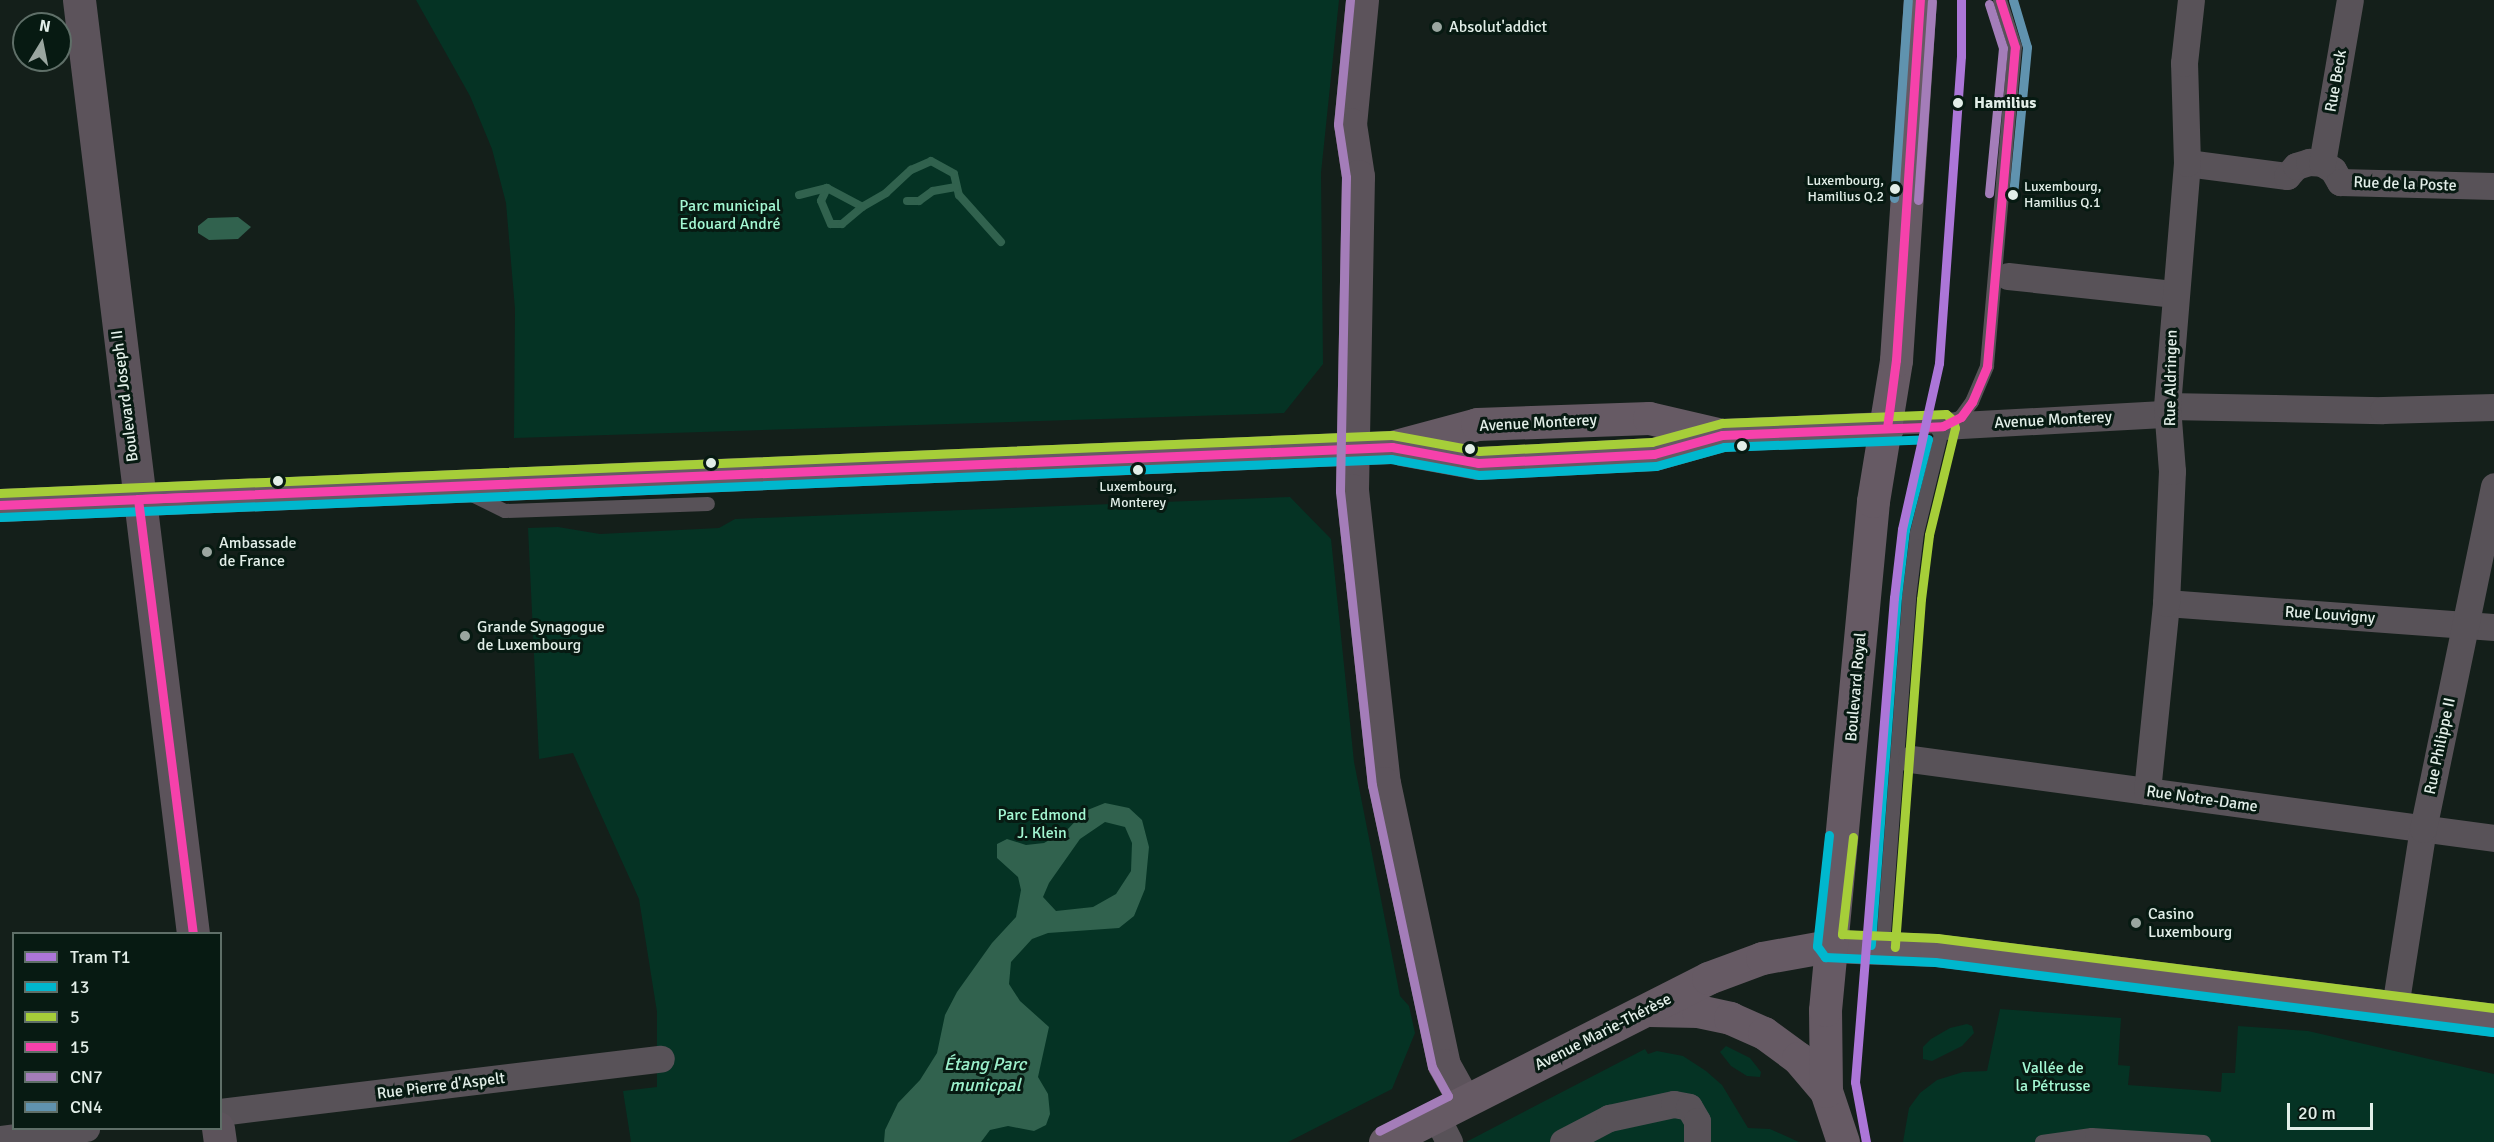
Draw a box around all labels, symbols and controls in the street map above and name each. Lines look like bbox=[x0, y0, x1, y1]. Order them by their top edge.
north arrow bbox=[12, 12, 72, 72]
text: N bbox=[38, 15, 52, 37]
place label: Absolut'addict bbox=[1449, 17, 1547, 37]
marker: Absolut'addict bbox=[1430, 20, 1444, 34]
street label: Rue Beck bbox=[2321, 48, 2351, 114]
marker: Hamilius bbox=[1947, 92, 1969, 114]
place label: Hamilius bbox=[1974, 93, 2036, 113]
place label: Luxembourg, Hamilius Q.2 bbox=[1807, 173, 1884, 206]
street label: Rue de la Poste bbox=[2353, 173, 2457, 195]
place label: Luxembourg, Hamilius Q.1 bbox=[2024, 179, 2101, 212]
marker: Luxembourg, Hamilius Q.2 bbox=[1889, 183, 1901, 195]
marker: Luxembourg, Hamilius Q.1 bbox=[2007, 189, 2019, 201]
park label: Parc municipal Edouard André bbox=[679, 196, 781, 234]
street label: Boulevard Joseph II bbox=[107, 329, 143, 463]
street label: Rue Aldringen bbox=[2161, 330, 2181, 426]
street label: Avenue Monterey bbox=[1994, 407, 2112, 433]
street label: Avenue Monterey bbox=[1479, 410, 1597, 436]
unlabelled marker bbox=[1736, 440, 1748, 452]
unlabelled marker bbox=[1464, 443, 1476, 455]
unlabelled marker bbox=[705, 457, 717, 469]
marker: Luxembourg, Monterey bbox=[1132, 464, 1144, 476]
unlabelled marker bbox=[272, 475, 284, 487]
place label: Luxembourg, Monterey bbox=[1099, 479, 1177, 512]
place label: Ambassade de France bbox=[219, 533, 297, 571]
marker: Ambassade de France bbox=[200, 545, 214, 559]
street label: Rue Louvigny bbox=[2284, 602, 2376, 628]
place label: Grande Synagogue de Luxembourg bbox=[477, 617, 605, 655]
marker: Grande Synagogue de Luxembourg bbox=[458, 629, 472, 643]
street label: Boulevard Royal bbox=[1842, 631, 1870, 743]
street label: Rue Philippe II bbox=[2420, 696, 2460, 796]
street label: Rue Notre-Dame bbox=[2145, 782, 2259, 816]
park label: Parc Edmond J. Klein bbox=[997, 805, 1087, 843]
place label: Casino Luxembourg bbox=[2148, 904, 2232, 942]
marker: Casino Luxembourg bbox=[2129, 916, 2143, 930]
legend bbox=[12, 932, 222, 1130]
text: Tram T1 bbox=[70, 946, 131, 968]
text: 13 bbox=[70, 976, 89, 998]
street label: Avenue Marie-Thérèse bbox=[1531, 989, 1675, 1075]
text: 5 bbox=[70, 1006, 80, 1028]
text: 15 bbox=[70, 1036, 89, 1058]
water label: Étang Parc municpal bbox=[944, 1054, 1026, 1096]
park label: Vallée de la Pétrusse bbox=[2015, 1058, 2091, 1096]
text: CN7 bbox=[70, 1066, 103, 1088]
street label: Rue Pierre d'Aspelt bbox=[376, 1069, 506, 1103]
scale bar bbox=[2290, 1091, 2376, 1129]
text: CN4 bbox=[70, 1096, 103, 1118]
text: 20 m bbox=[2298, 1102, 2336, 1124]

